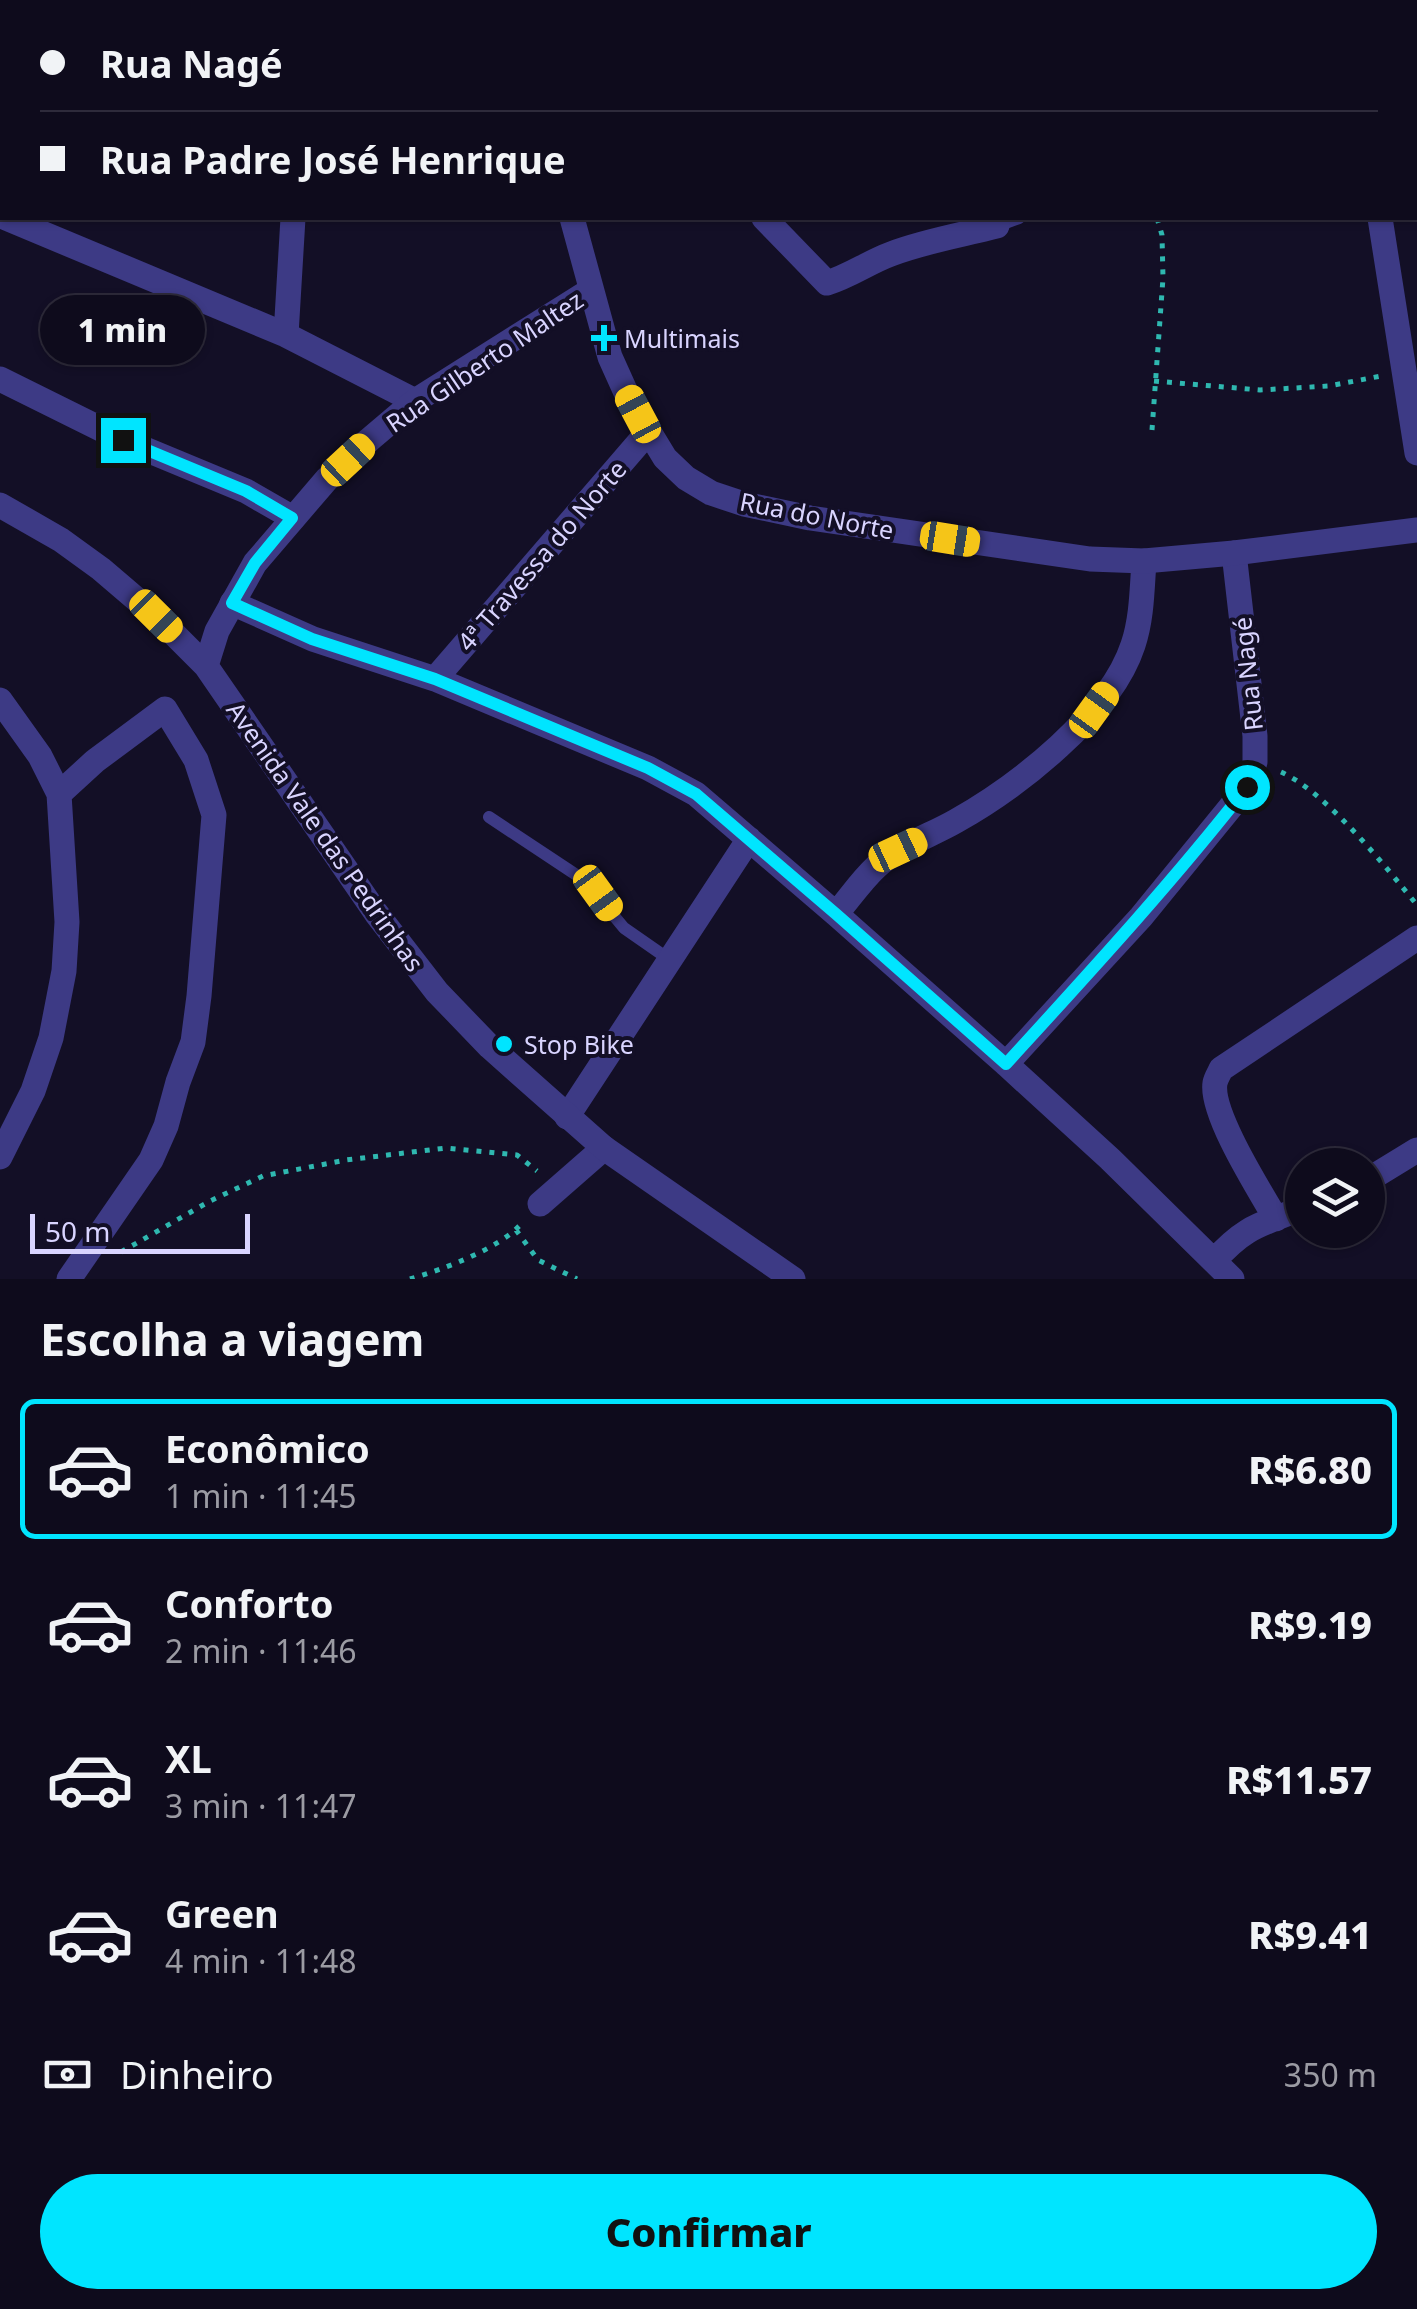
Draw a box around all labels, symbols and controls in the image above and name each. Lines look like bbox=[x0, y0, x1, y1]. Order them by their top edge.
text: Rua Nagé bbox=[100, 37, 283, 89]
text: Rua Padre José Henrique bbox=[100, 133, 566, 185]
street label: Rua Gilberto Maltez bbox=[379, 282, 589, 440]
callout: 1 min bbox=[41, 295, 206, 365]
text: 1 min bbox=[78, 308, 167, 351]
place label: Multimais bbox=[624, 321, 740, 355]
marker: Multimais bbox=[593, 327, 615, 349]
car bbox=[611, 380, 665, 448]
route end bbox=[101, 418, 146, 463]
car bbox=[316, 429, 380, 491]
street label: 4ª Travessa do Norte bbox=[449, 452, 633, 658]
street label: Rua do Norte bbox=[737, 483, 897, 547]
car bbox=[918, 519, 982, 559]
car bbox=[124, 584, 188, 648]
street label: Rua Nagé bbox=[1224, 616, 1270, 732]
car bbox=[1064, 677, 1124, 743]
street label: Avenida Vale das Pedrinhas bbox=[220, 694, 432, 978]
route start bbox=[1225, 765, 1270, 810]
car bbox=[864, 824, 932, 876]
car bbox=[568, 860, 628, 926]
place label: Stop Bike bbox=[524, 1027, 634, 1061]
marker: Stop Bike bbox=[493, 1033, 515, 1055]
map controls bbox=[1285, 1148, 1385, 1248]
button: layers bbox=[1285, 1148, 1385, 1248]
scale bar bbox=[30, 1209, 250, 1254]
text: 50 m bbox=[45, 1212, 111, 1250]
text: Escolha a viagem bbox=[40, 1308, 424, 1369]
text: Econômico bbox=[165, 1422, 370, 1474]
icon: car bbox=[45, 1424, 135, 1514]
text: R$6.80 bbox=[1248, 1443, 1372, 1495]
text: 1 min · 11:45 bbox=[165, 1474, 357, 1517]
text: Conforto bbox=[165, 1577, 334, 1629]
icon: car bbox=[45, 1579, 135, 1669]
text: R$9.19 bbox=[1248, 1598, 1372, 1650]
text: 2 min · 11:46 bbox=[165, 1629, 357, 1672]
text: XL bbox=[165, 1732, 212, 1784]
icon: car bbox=[45, 1734, 135, 1824]
text: R$11.57 bbox=[1226, 1753, 1372, 1805]
text: 3 min · 11:47 bbox=[165, 1784, 357, 1827]
text: Green bbox=[165, 1887, 279, 1939]
icon: car bbox=[45, 1889, 135, 1979]
text: R$9.41 bbox=[1248, 1908, 1372, 1960]
text: 4 min · 11:48 bbox=[165, 1939, 357, 1982]
icon: cash bbox=[40, 2047, 95, 2102]
text: Dinheiro bbox=[120, 2048, 274, 2100]
text: 350 m bbox=[1284, 2053, 1377, 2096]
button: Confirmar bbox=[40, 2174, 1377, 2289]

